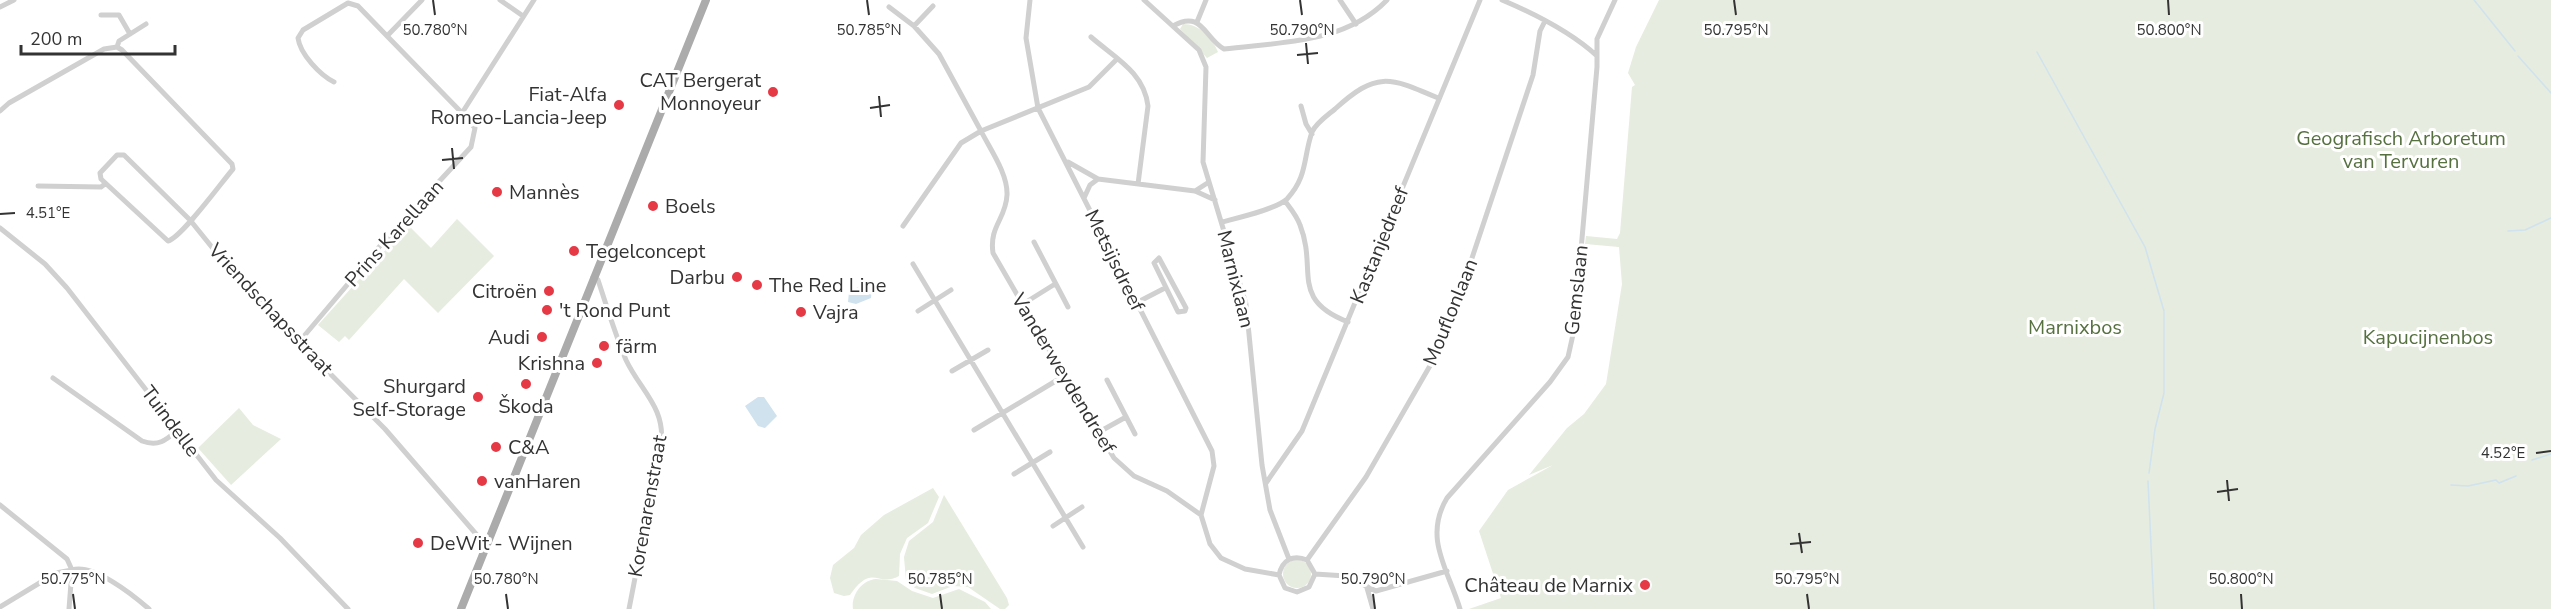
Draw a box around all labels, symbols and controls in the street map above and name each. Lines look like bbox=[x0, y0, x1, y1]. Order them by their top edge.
scale bar bbox=[21, 18, 176, 56]
text: 50.780°N bbox=[402, 20, 468, 40]
text: 50.785°N bbox=[836, 20, 902, 40]
text: 50.790°N bbox=[1269, 20, 1335, 40]
text: 50.795°N bbox=[1703, 20, 1769, 40]
text: 50.800°N bbox=[2136, 20, 2202, 40]
text: 200 m bbox=[30, 27, 82, 51]
place label: CAT Bergerat Monnoyeur bbox=[639, 67, 762, 117]
place label: Fiat-Alfa Romeo-Lancia-Jeep bbox=[430, 81, 607, 131]
marker: CAT Bergerat Monnoyeur bbox=[766, 85, 780, 99]
marker: Fiat-Alfa Romeo-Lancia-Jeep bbox=[612, 98, 626, 112]
park label: Geografisch Arboretum van Tervuren bbox=[2296, 125, 2506, 175]
street label: Prins Karellaan bbox=[339, 174, 450, 293]
place label: Mannès bbox=[509, 179, 580, 206]
street label: Kastanjedreef bbox=[1344, 183, 1415, 308]
marker: Mannès bbox=[490, 185, 504, 199]
place label: Boels bbox=[665, 193, 716, 220]
marker: Boels bbox=[646, 199, 660, 213]
text: 4.51°E bbox=[26, 203, 70, 223]
street label: Metsijsdreef bbox=[1078, 205, 1151, 316]
street label: Marnixlaan bbox=[1210, 227, 1261, 331]
street label: Vriendschapsstraat bbox=[201, 237, 340, 382]
place label: Tegelconcept bbox=[586, 238, 706, 265]
marker: Tegelconcept bbox=[567, 244, 581, 258]
street label: Gemslaan bbox=[1558, 244, 1595, 336]
street label: Mouflonlaan bbox=[1417, 255, 1484, 370]
place label: Darbu bbox=[670, 264, 725, 291]
marker: Darbu bbox=[730, 270, 744, 284]
place label: The Red Line bbox=[769, 272, 886, 299]
place label: Citroën bbox=[472, 278, 537, 305]
marker: The Red Line bbox=[750, 278, 764, 292]
marker: Citroën bbox=[542, 284, 556, 298]
street label: Vanderweydendreef bbox=[1005, 287, 1122, 459]
place label: 't Rond Punt bbox=[559, 297, 671, 324]
place label: Vajra bbox=[812, 299, 859, 326]
marker: 't Rond Punt bbox=[540, 303, 554, 317]
marker: Vajra bbox=[794, 305, 808, 319]
park label: Marnixbos bbox=[2028, 314, 2122, 341]
place label: Audi bbox=[488, 324, 530, 351]
park label: Kapucijnenbos bbox=[2363, 324, 2493, 351]
marker: Audi bbox=[535, 330, 549, 344]
place label: färm bbox=[616, 333, 657, 360]
marker: färm bbox=[597, 339, 611, 353]
place label: Krishna bbox=[518, 350, 585, 377]
marker: Krishna bbox=[590, 356, 604, 370]
place label: Shurgard Self-Storage bbox=[352, 373, 466, 423]
marker: Škoda bbox=[519, 377, 533, 391]
street label: Tuindelle bbox=[135, 380, 206, 462]
marker: Shurgard Self-Storage bbox=[471, 390, 485, 404]
place label: Škoda bbox=[498, 393, 554, 420]
street label: Korenarenstraat bbox=[622, 432, 673, 579]
place label: C&A bbox=[508, 434, 550, 461]
marker: C&A bbox=[489, 440, 503, 454]
text: 4.52°E bbox=[2481, 443, 2525, 463]
place label: vanHaren bbox=[494, 468, 581, 495]
marker: vanHaren bbox=[475, 474, 489, 488]
place label: DeWit - Wijnen bbox=[430, 530, 573, 557]
marker: DeWit - Wijnen bbox=[411, 536, 425, 550]
text: 50.775°N bbox=[40, 569, 106, 589]
text: 50.780°N bbox=[473, 569, 539, 589]
text: 50.785°N bbox=[907, 569, 973, 589]
text: 50.790°N bbox=[1340, 569, 1406, 589]
text: 50.795°N bbox=[1774, 569, 1840, 589]
text: 50.800°N bbox=[2208, 569, 2274, 589]
place label: Château de Marnix bbox=[1464, 572, 1633, 599]
marker: Château de Marnix bbox=[1638, 578, 1652, 592]

